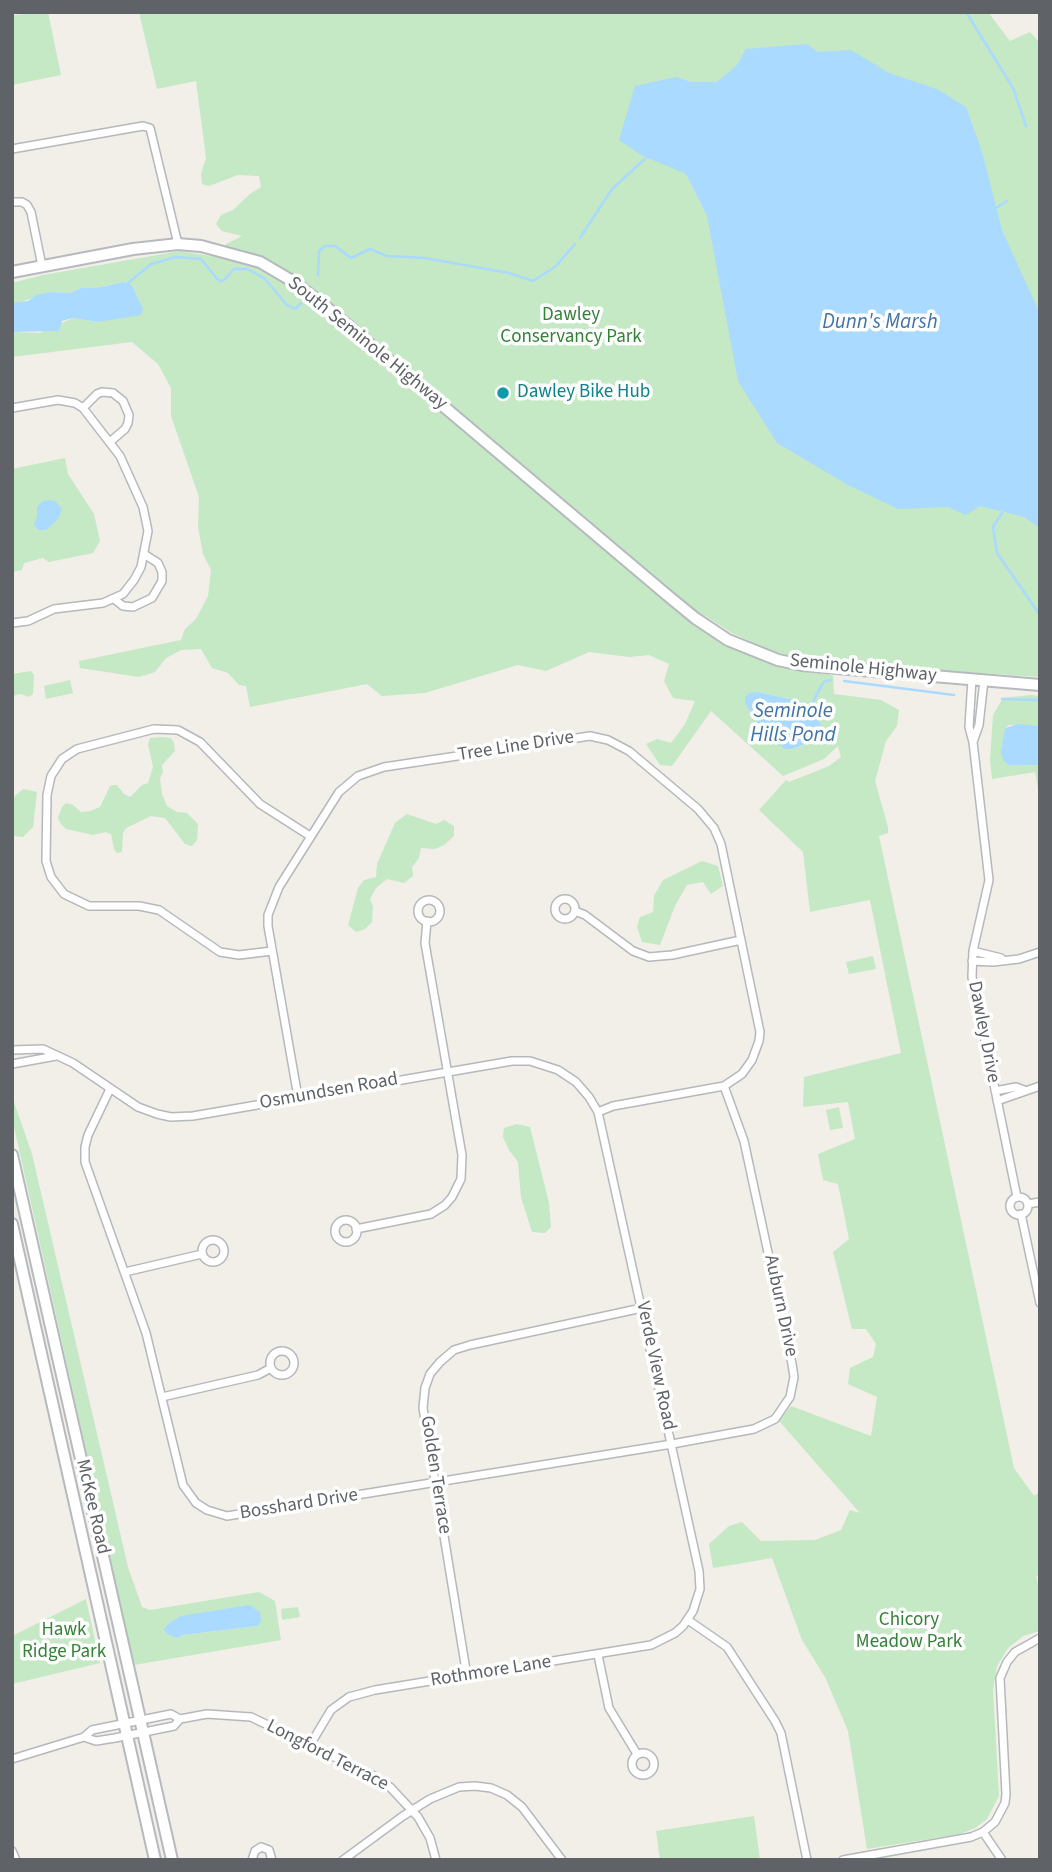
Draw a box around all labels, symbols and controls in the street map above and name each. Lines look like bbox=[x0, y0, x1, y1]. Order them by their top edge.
street label: South Seminole Highway bbox=[283, 273, 451, 415]
park label: Dawley Conservancy Park bbox=[500, 305, 642, 349]
water label: Dunn's Marsh bbox=[822, 310, 938, 336]
place label: Dawley Bike Hub bbox=[517, 382, 650, 404]
marker: Dawley Bike Hub bbox=[495, 385, 511, 401]
street label: Seminole Highway bbox=[788, 650, 938, 688]
water label: Seminole Hills Pond bbox=[750, 699, 836, 749]
street label: Tree Line Drive bbox=[456, 727, 576, 767]
street label: Dawley Drive bbox=[962, 979, 1004, 1085]
street label: Osmundsen Road bbox=[258, 1069, 400, 1115]
street label: Auburn Drive bbox=[758, 1253, 802, 1359]
street label: Verde View Road bbox=[630, 1299, 680, 1433]
street label: Golden Terrace bbox=[414, 1414, 456, 1536]
street label: McKee Road bbox=[70, 1457, 114, 1557]
street label: Bosshard Drive bbox=[238, 1484, 360, 1526]
park label: Chicory Meadow Park bbox=[856, 1610, 962, 1654]
park label: Hawk Ridge Park bbox=[22, 1620, 106, 1664]
street label: Rothmore Lane bbox=[429, 1651, 553, 1693]
street label: Longford Terrace bbox=[262, 1715, 392, 1797]

